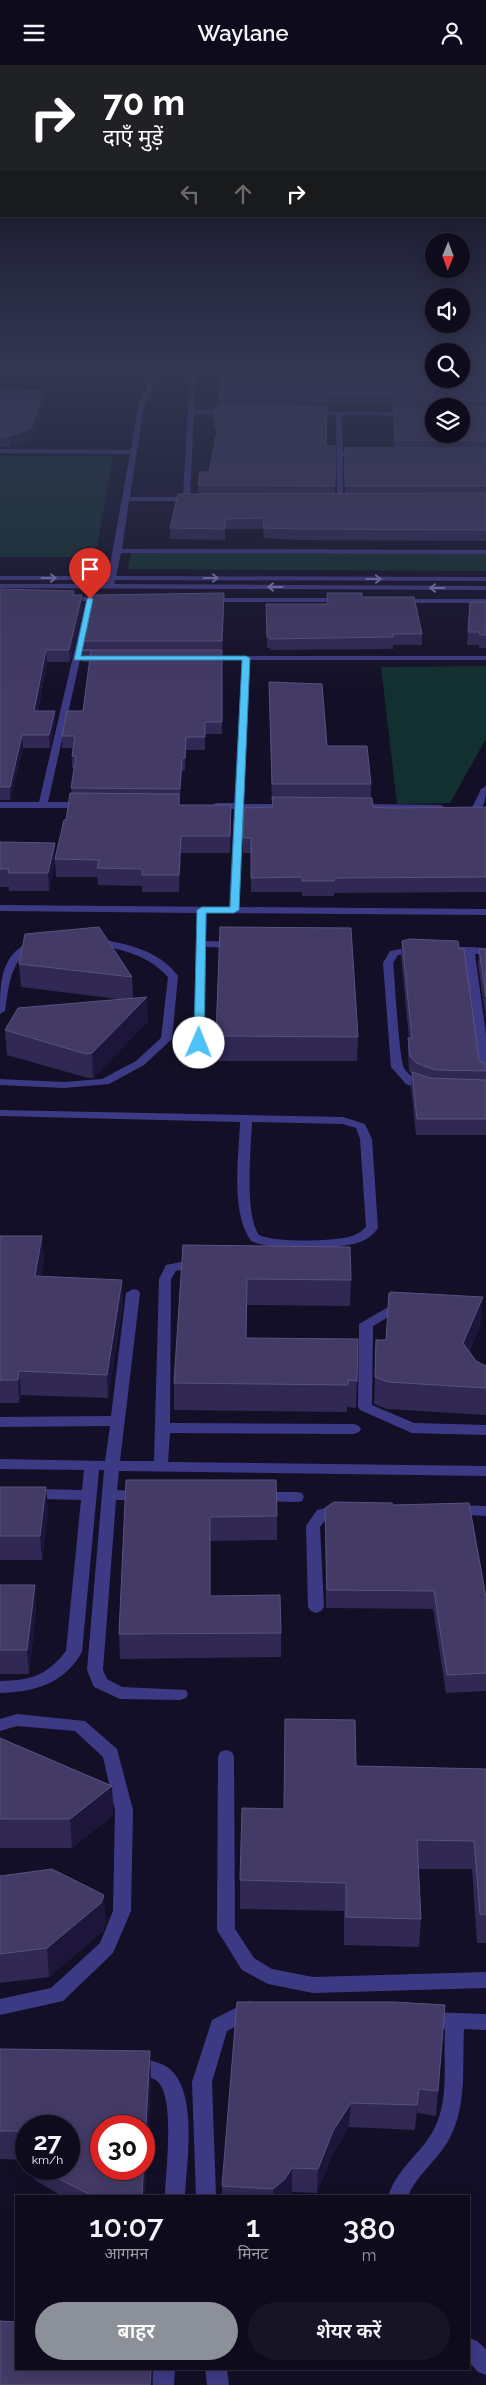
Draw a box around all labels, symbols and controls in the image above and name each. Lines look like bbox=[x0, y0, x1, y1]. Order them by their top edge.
icon: menu bbox=[20, 19, 48, 47]
icon: person bbox=[438, 19, 466, 47]
text: Waylane bbox=[197, 20, 289, 46]
text: 70 m bbox=[103, 82, 185, 123]
icon: right bbox=[20, 85, 85, 150]
text: दाएँ मुड़ें bbox=[103, 124, 163, 150]
icon: left bbox=[176, 180, 204, 208]
icon: ahead bbox=[229, 180, 257, 208]
icon: right bbox=[282, 180, 310, 208]
north arrow bbox=[425, 233, 470, 277]
map controls bbox=[425, 233, 470, 443]
button: sound bbox=[425, 288, 470, 333]
button: search bbox=[425, 343, 470, 388]
button: layers bbox=[425, 398, 470, 443]
pin bbox=[69, 548, 111, 599]
icon: arrive bbox=[76, 555, 104, 583]
one-way arrow bbox=[40, 573, 56, 583]
one-way arrow bbox=[202, 573, 219, 583]
one-way arrow bbox=[365, 574, 381, 584]
one-way arrow bbox=[267, 582, 284, 592]
one-way arrow bbox=[430, 583, 446, 593]
position arrow bbox=[172, 1016, 224, 1068]
speed limit sign: 30 bbox=[90, 2115, 155, 2180]
text: 27 bbox=[33, 2126, 62, 2156]
text: km/h bbox=[32, 2153, 63, 2167]
text: 10:07 bbox=[89, 2209, 163, 2244]
text: 1 bbox=[246, 2209, 260, 2244]
text: 380 bbox=[343, 2211, 396, 2246]
text: आगमन bbox=[104, 2244, 148, 2263]
text: मिनट bbox=[238, 2244, 268, 2263]
text: m bbox=[362, 2246, 377, 2265]
button: बाहर bbox=[35, 2302, 238, 2360]
button: शेयर करें bbox=[248, 2302, 450, 2360]

